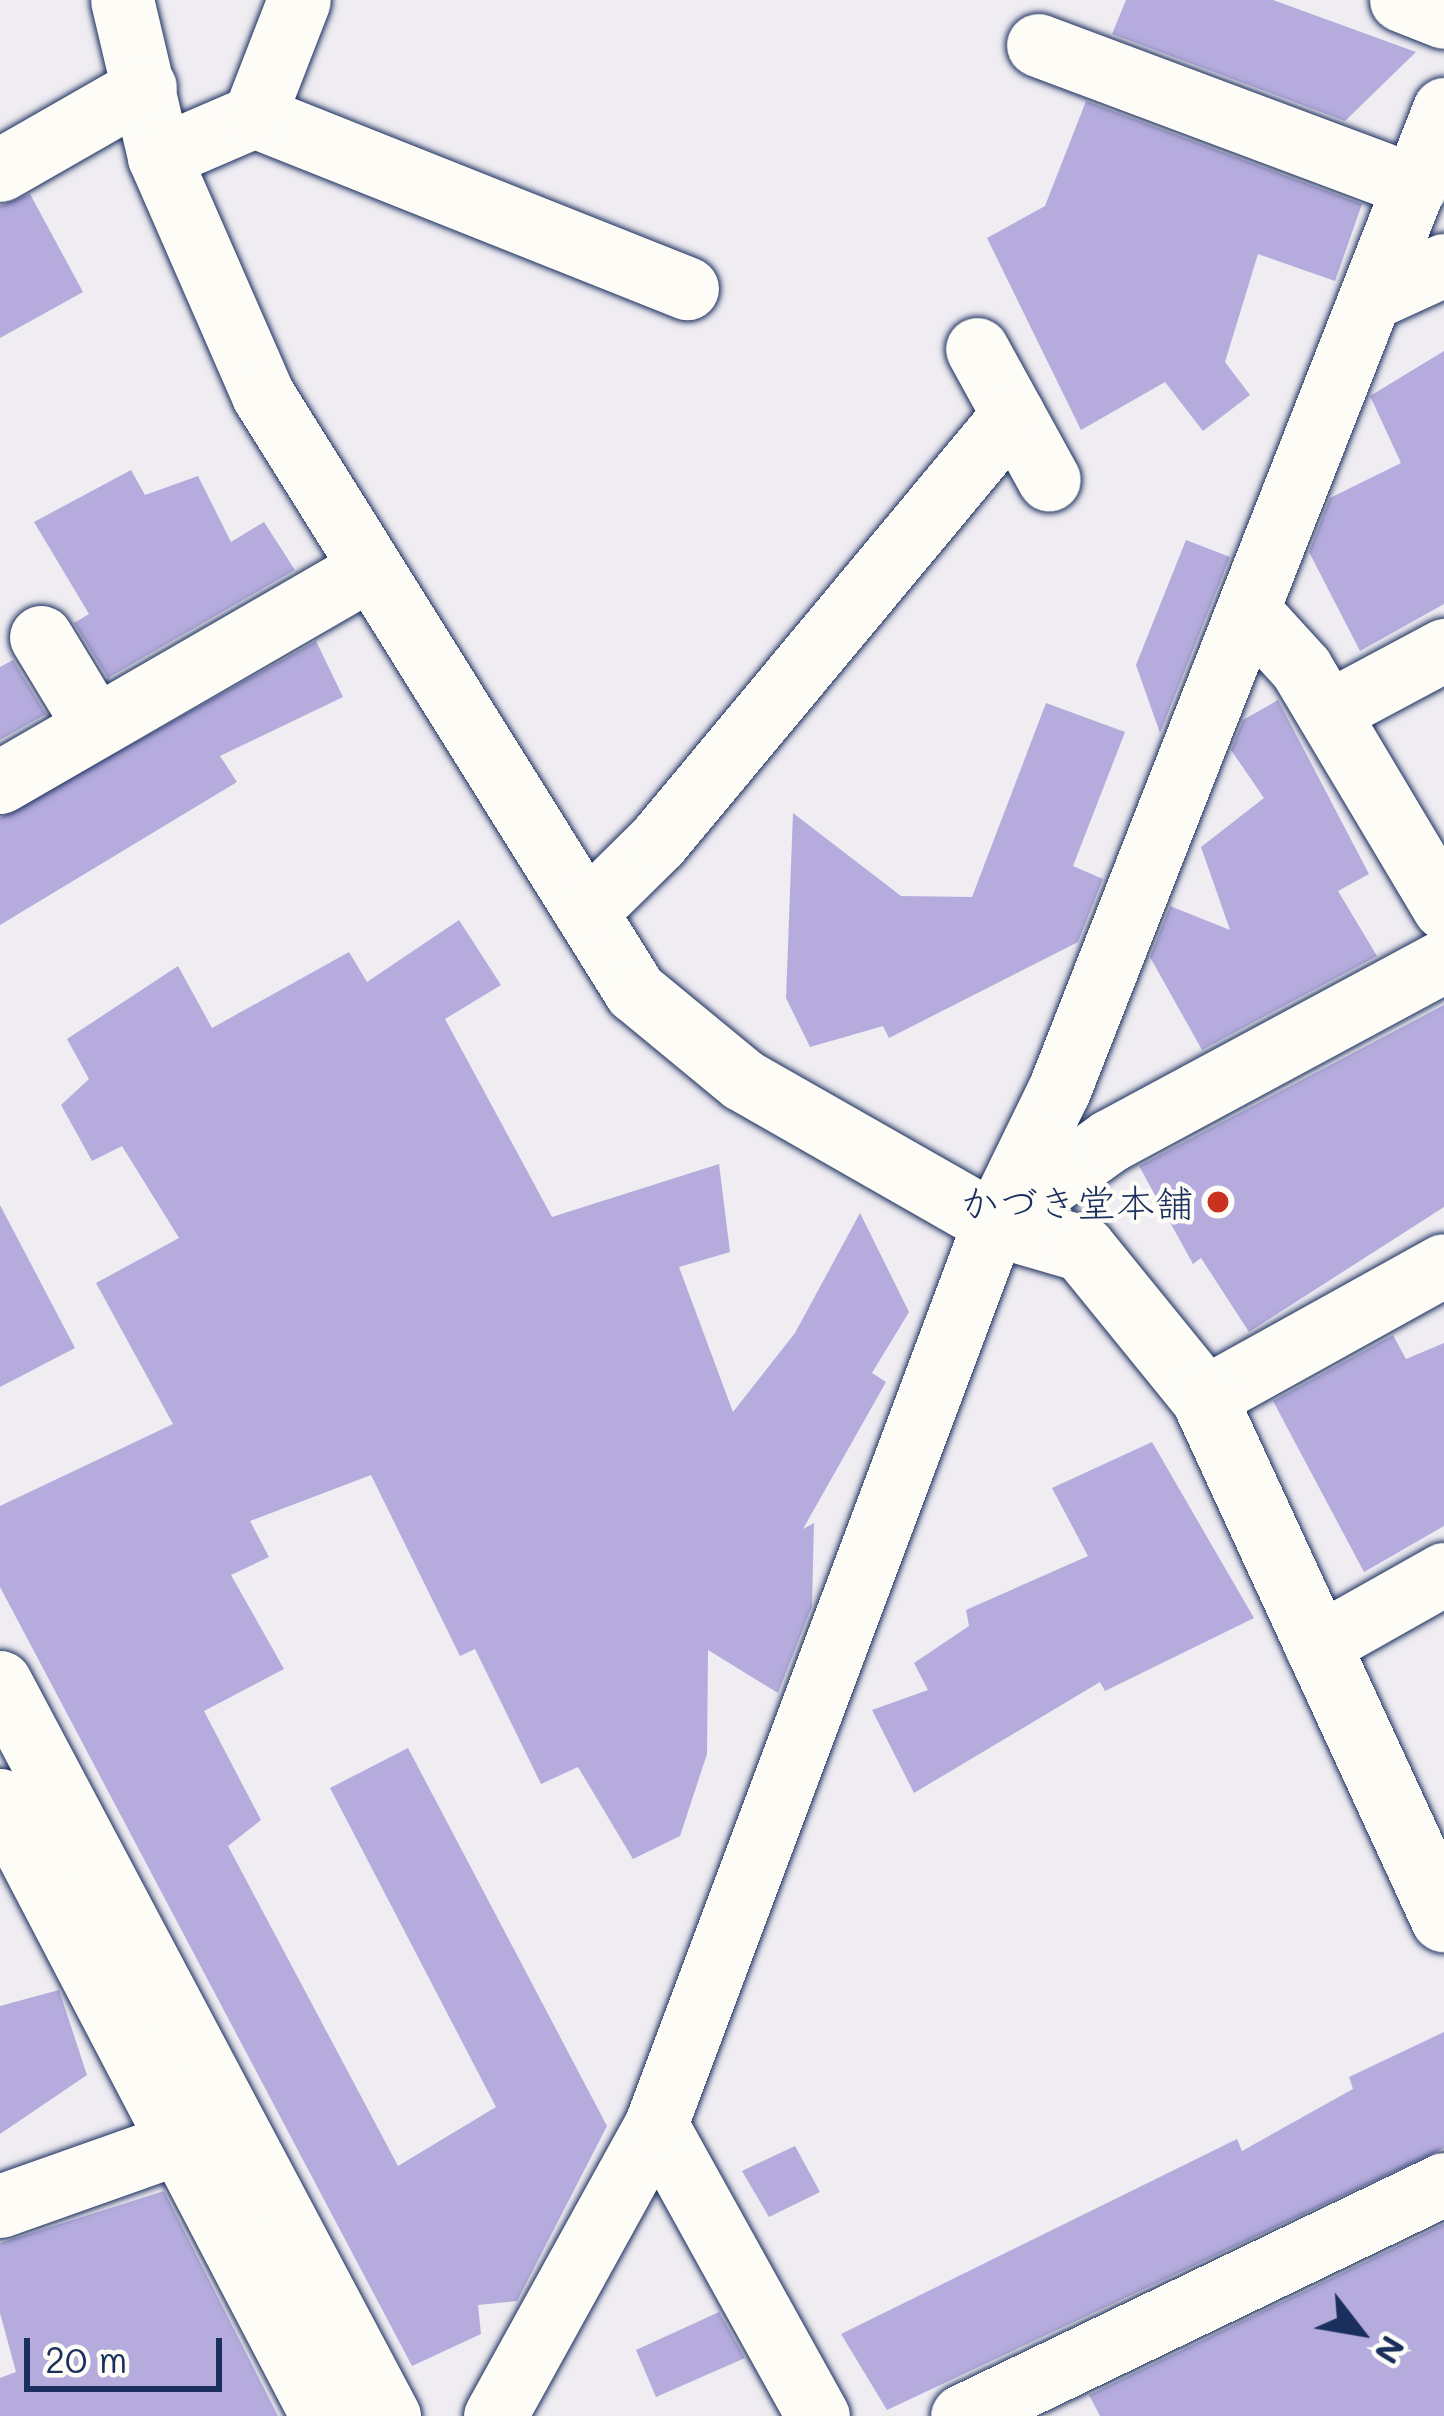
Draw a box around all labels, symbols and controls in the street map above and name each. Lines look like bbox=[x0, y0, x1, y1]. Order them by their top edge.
place label: かづき堂本舗 bbox=[960, 1179, 1194, 1225]
marker: かづき堂本舗 bbox=[1205, 1189, 1231, 1215]
north arrow bbox=[1300, 2272, 1420, 2392]
scale bar bbox=[30, 2314, 228, 2388]
text: N bbox=[1366, 2329, 1416, 2373]
text: 20 m bbox=[45, 2335, 127, 2382]

